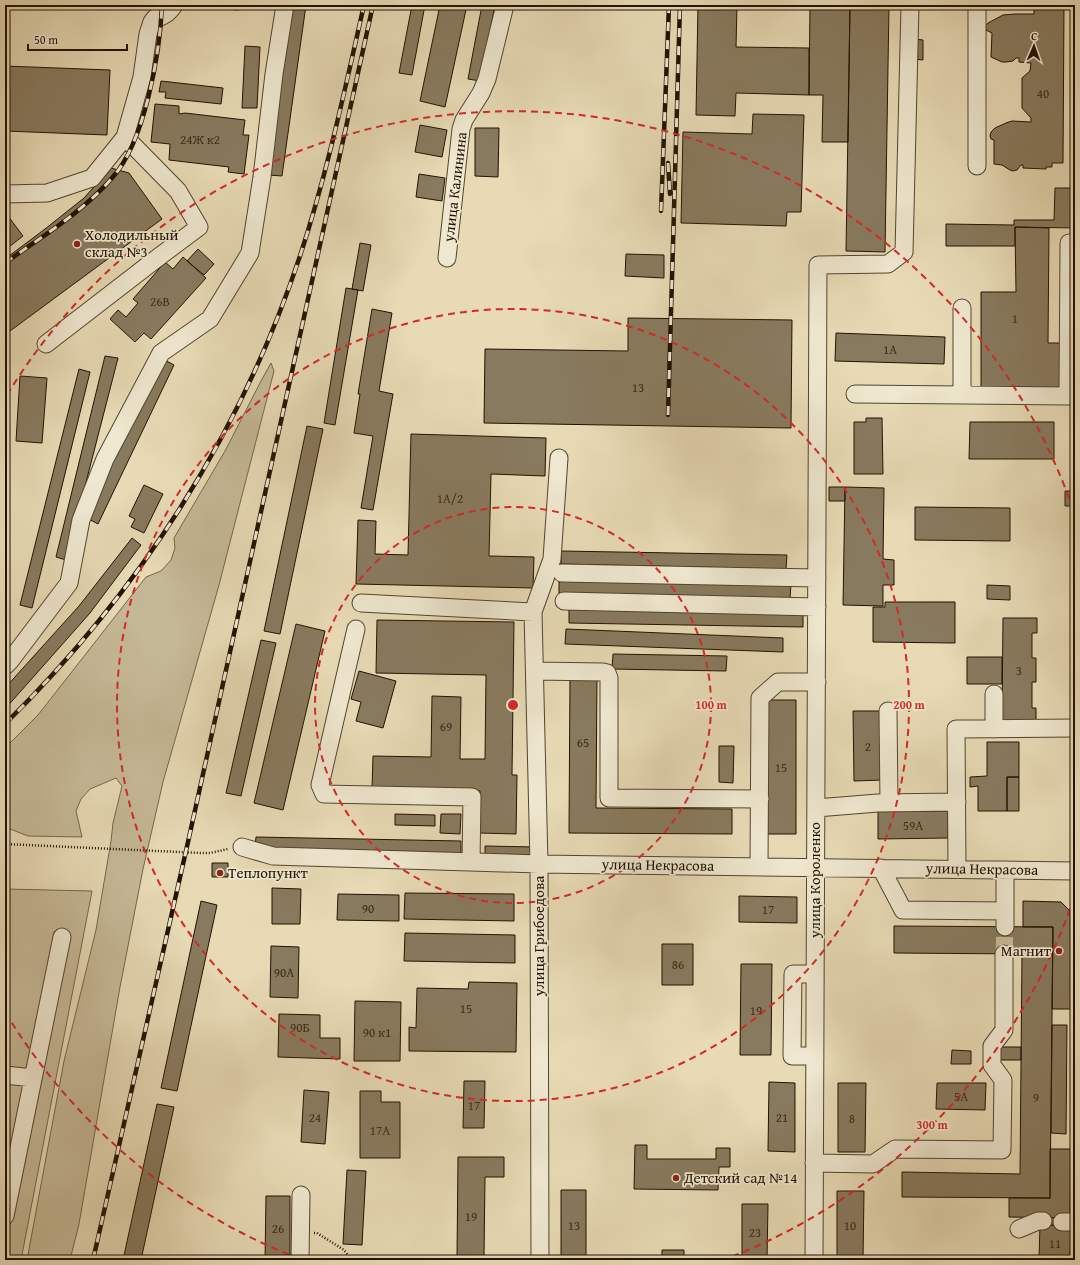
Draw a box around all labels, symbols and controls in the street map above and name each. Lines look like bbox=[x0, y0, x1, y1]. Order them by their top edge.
scale bar bbox=[28, 26, 127, 52]
north arrow bbox=[1014, 26, 1054, 66]
text: С bbox=[1031, 28, 1038, 44]
text: 50 m bbox=[34, 31, 58, 48]
house number: 40 bbox=[1037, 84, 1049, 103]
house number: 24Ж к2 bbox=[180, 130, 220, 149]
street label: улица Калинина bbox=[437, 130, 472, 244]
place label: Холодильный склад №3 bbox=[85, 224, 178, 262]
marker: Холодильный склад №3 bbox=[72, 239, 82, 249]
house number: 26В bbox=[150, 292, 170, 311]
house number: 1 bbox=[1012, 309, 1018, 328]
house number: 1А bbox=[883, 340, 897, 359]
house number: 13 bbox=[632, 378, 644, 397]
house number: 1А/2 bbox=[437, 489, 463, 508]
house number: 3 bbox=[1016, 661, 1022, 680]
text: 100 m bbox=[695, 696, 728, 713]
text: 200 m bbox=[893, 696, 926, 713]
centre of rings bbox=[506, 698, 520, 712]
house number: 69 bbox=[440, 717, 452, 736]
house number: 65 bbox=[577, 733, 589, 752]
house number: 2 bbox=[865, 737, 871, 756]
house number: 15 bbox=[775, 758, 787, 777]
house number: 59А bbox=[903, 816, 923, 835]
street label: улица Короленко bbox=[804, 822, 825, 939]
street label: улица Некрасова bbox=[601, 853, 715, 876]
street label: улица Некрасова bbox=[925, 857, 1039, 880]
place label: Теплопункт bbox=[228, 862, 308, 883]
marker: Теплопункт bbox=[215, 868, 225, 878]
street label: улица Грибоедова bbox=[528, 875, 549, 997]
house number: 90 bbox=[362, 899, 374, 918]
house number: 17 bbox=[762, 900, 774, 919]
place label: Магнит bbox=[1001, 940, 1052, 961]
marker: Магнит bbox=[1054, 946, 1064, 956]
house number: 86 bbox=[672, 955, 684, 974]
house number: 90А bbox=[274, 963, 294, 982]
house number: 15 bbox=[460, 999, 472, 1018]
house number: 19 bbox=[750, 1001, 762, 1020]
house number: 90Б bbox=[290, 1018, 310, 1037]
house number: 90 к1 bbox=[363, 1023, 391, 1042]
house number: 5А bbox=[954, 1087, 968, 1106]
house number: 9 bbox=[1033, 1088, 1039, 1107]
house number: 17 bbox=[468, 1096, 480, 1115]
house number: 24 bbox=[309, 1108, 321, 1127]
house number: 21 bbox=[776, 1108, 788, 1127]
house number: 8 bbox=[849, 1109, 855, 1128]
text: 300 m bbox=[916, 1116, 949, 1133]
house number: 17А bbox=[370, 1121, 390, 1140]
place label: Детский сад №14 bbox=[683, 1167, 797, 1188]
marker: Детский сад №14 bbox=[671, 1173, 681, 1183]
house number: 19 bbox=[465, 1207, 477, 1226]
house number: 13 bbox=[568, 1216, 580, 1235]
house number: 10 bbox=[844, 1216, 856, 1235]
house number: 26 bbox=[272, 1219, 284, 1238]
house number: 23 bbox=[749, 1223, 761, 1242]
house number: 11 bbox=[1049, 1234, 1061, 1253]

